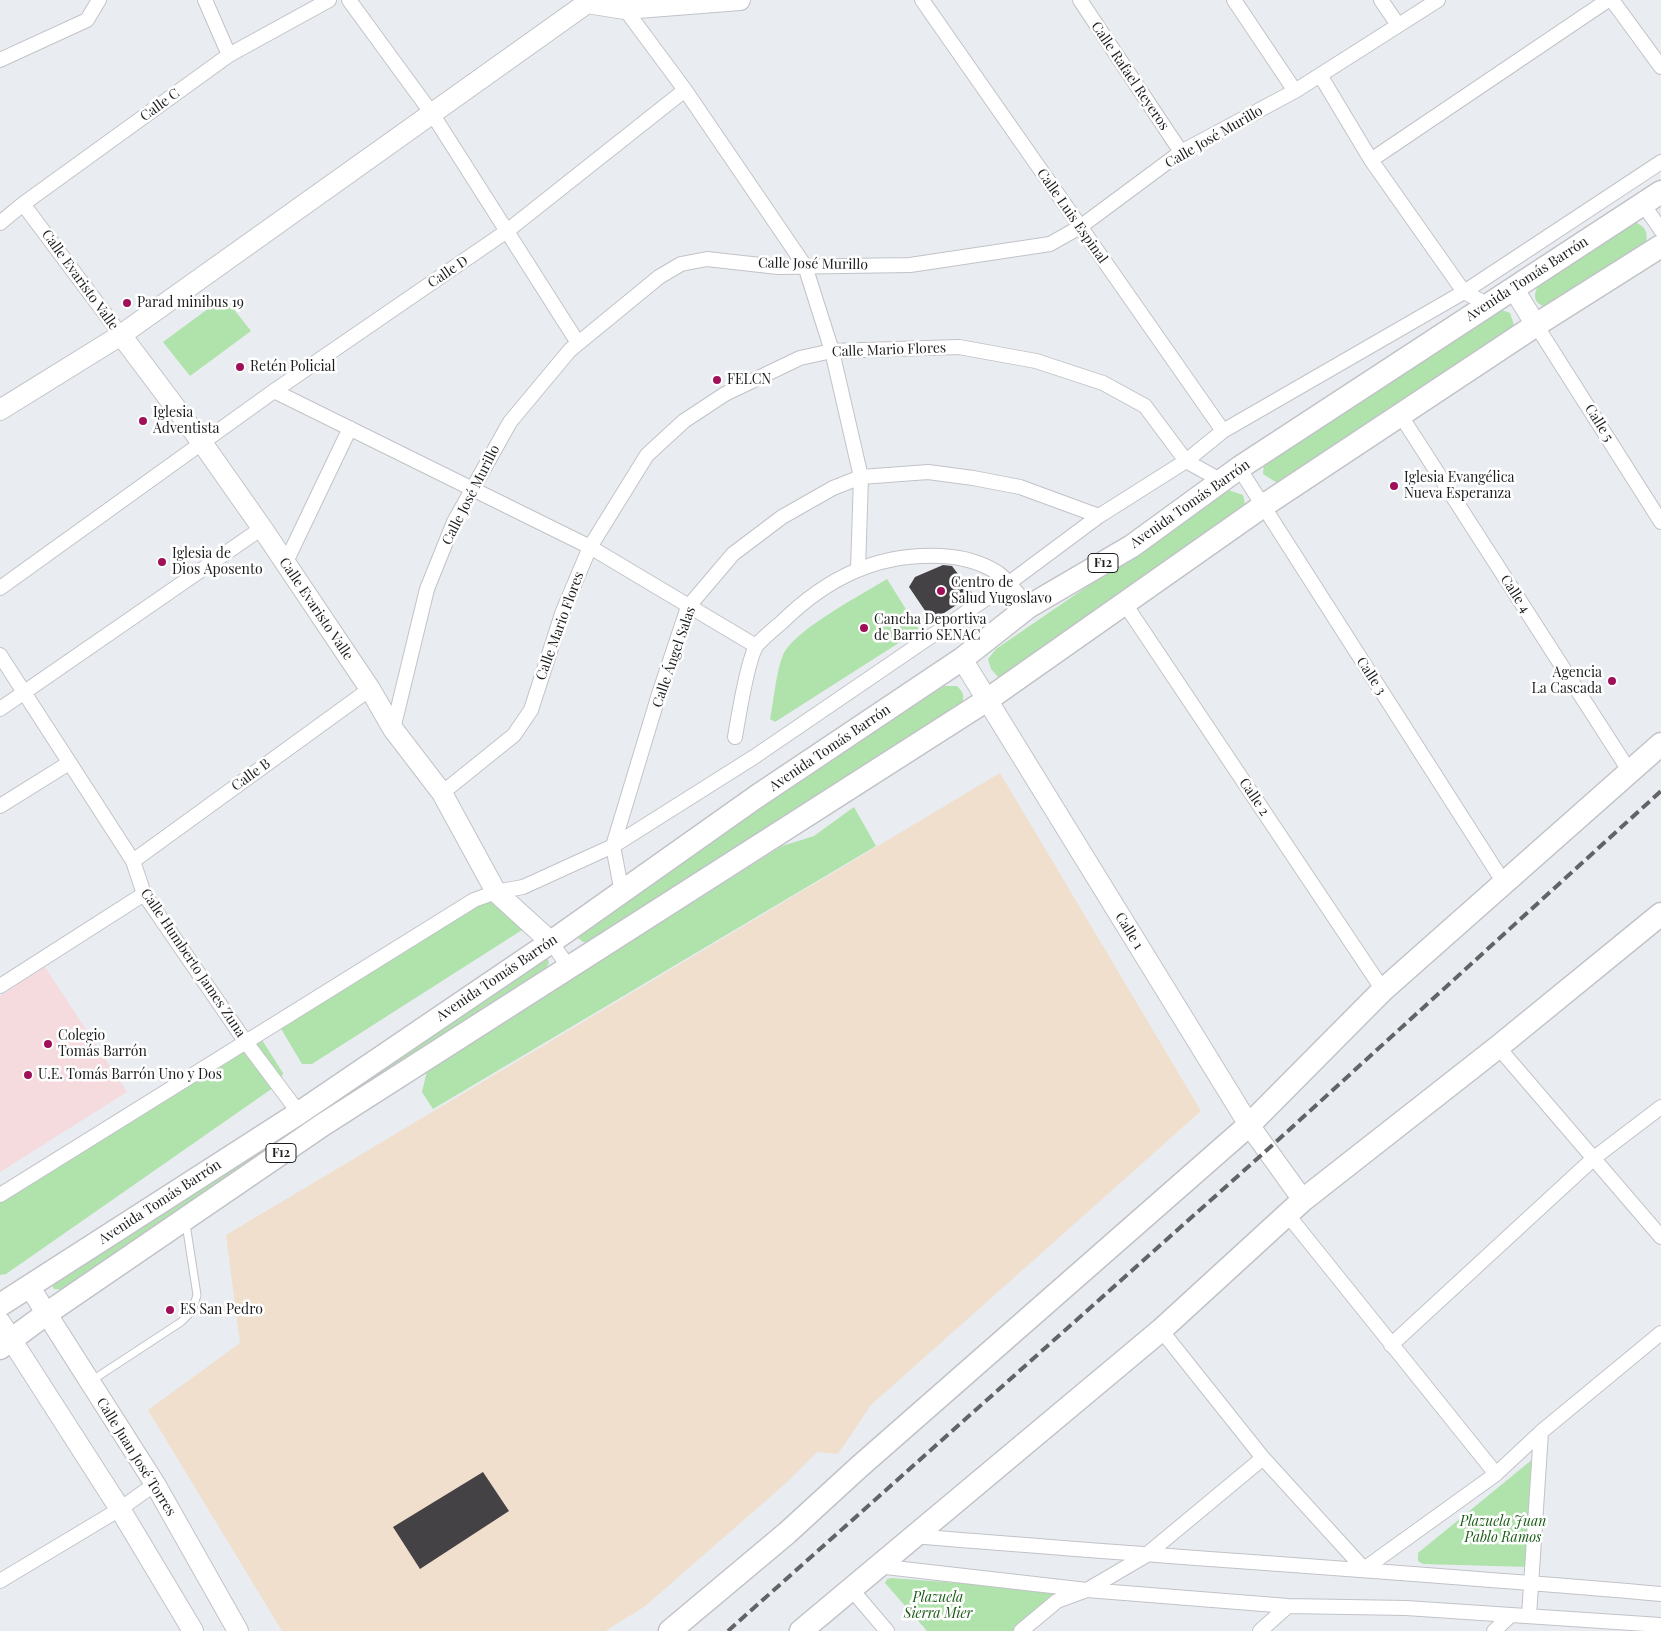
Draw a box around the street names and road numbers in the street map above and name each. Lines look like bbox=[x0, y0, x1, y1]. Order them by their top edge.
street label: Calle Rafael Reyeros bbox=[1087, 19, 1173, 133]
street label: Calle C bbox=[137, 85, 183, 125]
street label: Calle José Murillo bbox=[1162, 102, 1266, 172]
street label: Calle Luis Espinal bbox=[1033, 165, 1111, 267]
street label: Calle Evaristo Valle bbox=[38, 227, 122, 333]
street label: Avenida Tomás Barrón bbox=[1463, 233, 1591, 325]
street label: Calle D bbox=[425, 252, 471, 292]
street label: Calle José Murillo bbox=[758, 255, 868, 273]
street label: Calle Mario Flores bbox=[832, 340, 946, 360]
street label: Calle 5 bbox=[1581, 401, 1617, 445]
street label: Calle José Murillo bbox=[439, 442, 503, 548]
street label: Avenida Tomás Barrón bbox=[1127, 456, 1253, 552]
road number: F12 bbox=[1088, 554, 1118, 572]
street label: Calle Evaristo Valle bbox=[276, 555, 356, 663]
street label: Calle Mario Flores bbox=[533, 569, 587, 683]
street label: Calle 4 bbox=[1497, 572, 1533, 616]
street label: Calle Ángel Salas bbox=[649, 604, 699, 710]
street label: Calle 3 bbox=[1353, 654, 1389, 698]
street label: Avenida Tomás Barrón bbox=[766, 701, 894, 795]
street label: Calle B bbox=[228, 755, 274, 795]
street label: Calle 2 bbox=[1235, 775, 1273, 819]
street label: Calle Humberto James Zuna bbox=[137, 886, 249, 1040]
street label: Calle 1 bbox=[1111, 909, 1147, 953]
street label: Avenida Tomás Barrón bbox=[433, 931, 561, 1025]
road number: F12 bbox=[266, 1144, 296, 1162]
street label: Avenida Tomás Barrón bbox=[96, 1156, 224, 1248]
street label: Calle Juan José Torres bbox=[93, 1395, 179, 1519]

